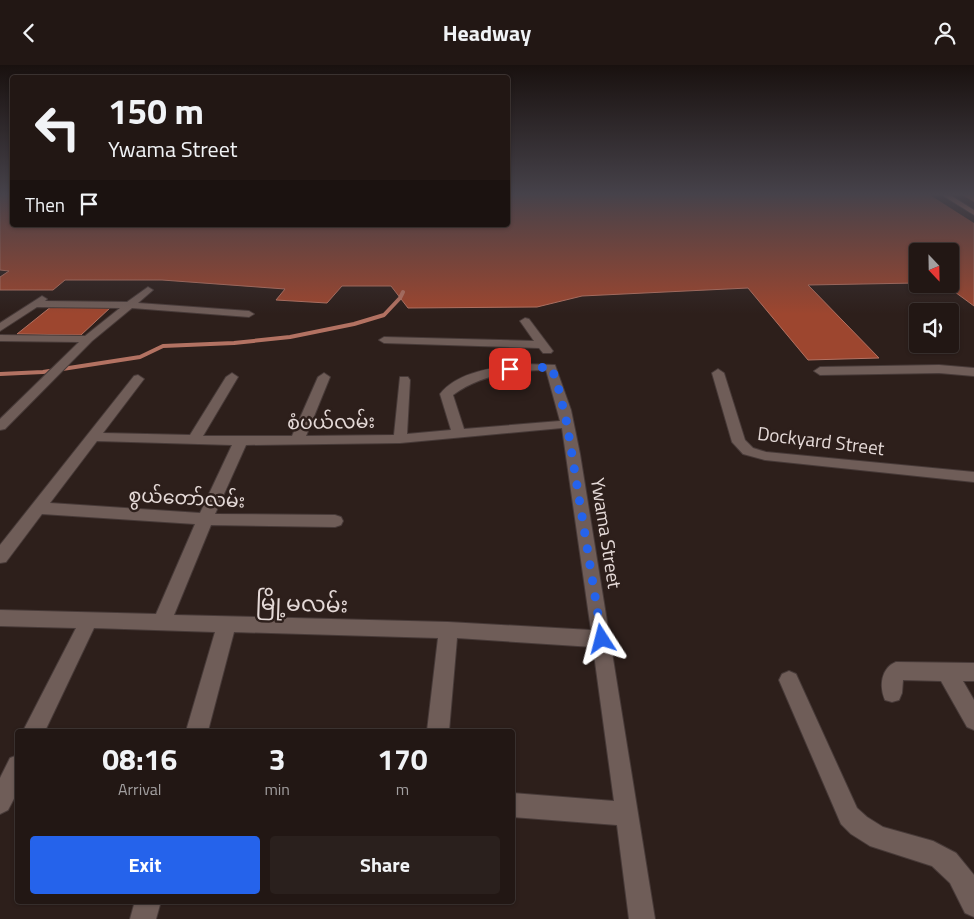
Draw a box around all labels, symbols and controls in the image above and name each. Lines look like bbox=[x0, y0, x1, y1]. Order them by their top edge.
text: Headway bbox=[443, 16, 531, 50]
icon: back bbox=[15, 19, 43, 47]
icon: person bbox=[931, 19, 959, 47]
text: 150 m bbox=[108, 84, 204, 138]
icon: left bbox=[25, 95, 90, 160]
text: Ywama Street bbox=[108, 132, 238, 166]
text: Then bbox=[25, 190, 65, 219]
icon: arrive bbox=[75, 190, 103, 218]
north arrow bbox=[909, 243, 959, 293]
map controls bbox=[909, 243, 959, 353]
button: sound bbox=[909, 303, 959, 353]
pin bbox=[489, 348, 531, 390]
icon: arrive bbox=[496, 355, 524, 383]
street label: စံပယ်လမ်း bbox=[287, 406, 375, 436]
street label: Dockyard Street bbox=[756, 418, 886, 462]
street label: Ywama Street bbox=[584, 475, 630, 591]
street label: စွယ်တော်လမ်း bbox=[128, 479, 246, 517]
street label: မြို့မလမ်း bbox=[255, 584, 349, 623]
position arrow bbox=[575, 612, 627, 664]
text: 08:16 bbox=[102, 736, 177, 782]
text: 3 bbox=[269, 736, 286, 782]
text: 170 bbox=[377, 736, 428, 782]
text: Arrival bbox=[118, 777, 161, 801]
text: min bbox=[264, 777, 290, 801]
text: m bbox=[396, 777, 409, 801]
button: Exit bbox=[30, 836, 260, 894]
button: Share bbox=[270, 836, 500, 894]

